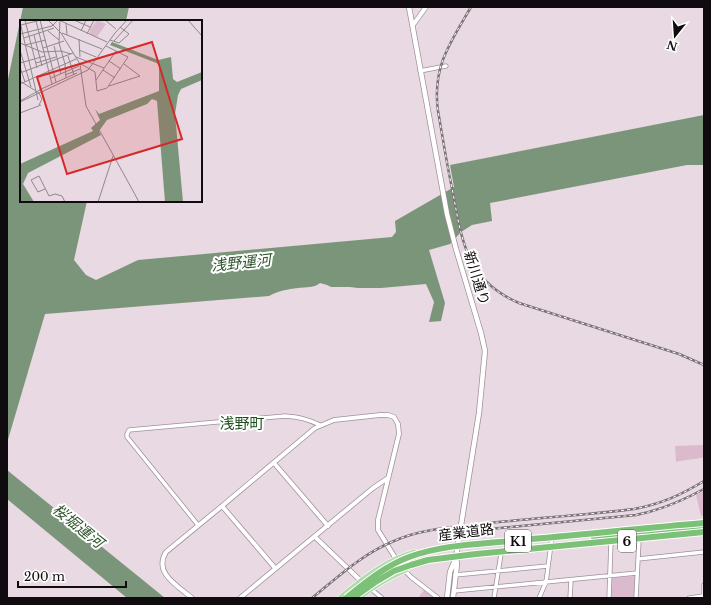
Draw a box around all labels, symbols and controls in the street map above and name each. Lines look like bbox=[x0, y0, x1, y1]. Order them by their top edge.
north arrow bbox=[655, 16, 695, 56]
inset map bbox=[20, 20, 202, 202]
text: N bbox=[664, 37, 679, 54]
street label: 新川通り bbox=[460, 249, 494, 307]
water label: 浅野運河 bbox=[210, 250, 275, 275]
district label: 浅野町 bbox=[219, 414, 265, 433]
water label: 桜堀運河 bbox=[49, 499, 110, 554]
street label: 産業道路 bbox=[437, 520, 495, 544]
road number: K1 bbox=[505, 530, 531, 552]
road number: 6 bbox=[618, 530, 636, 552]
scale bar bbox=[18, 563, 126, 589]
text: 200 m bbox=[24, 569, 65, 584]

